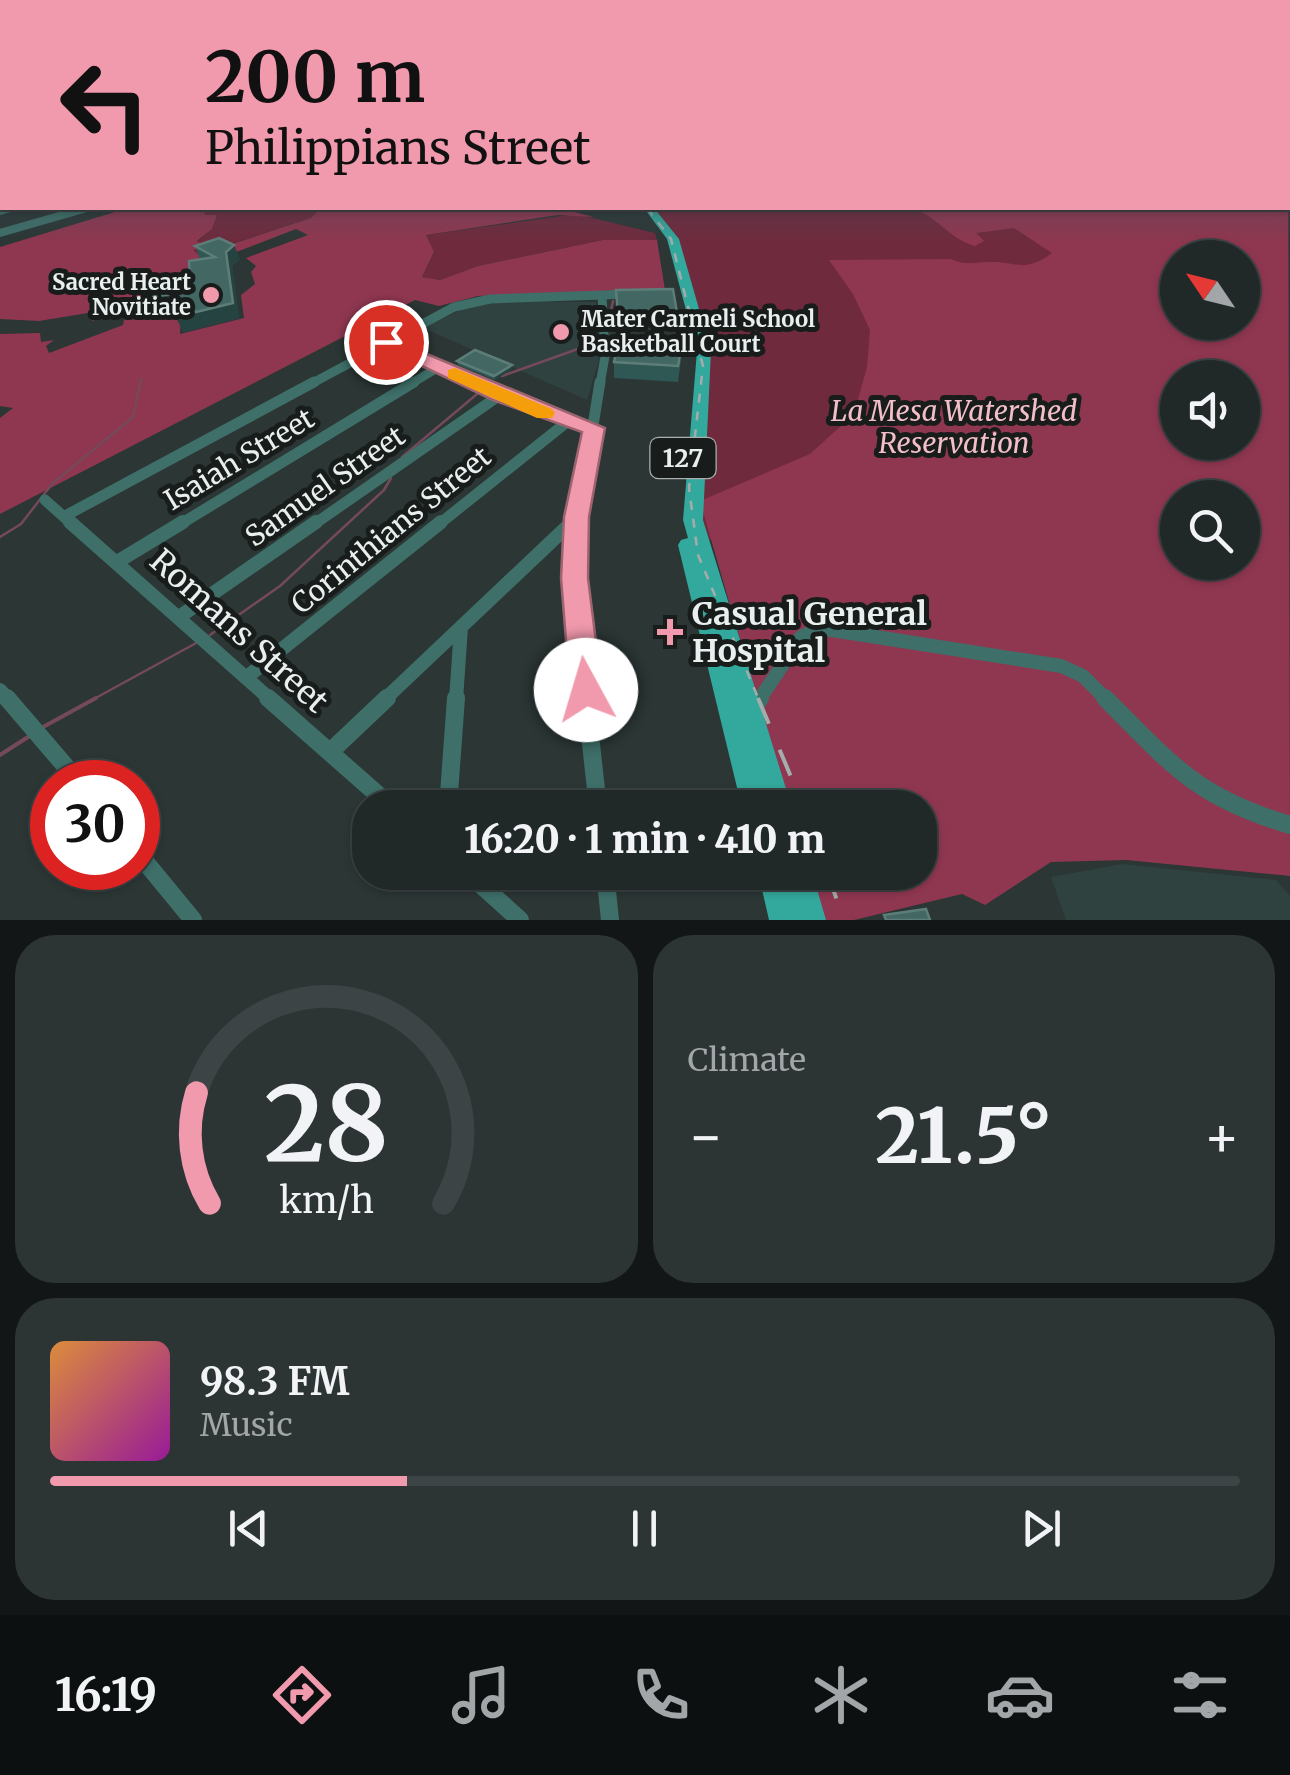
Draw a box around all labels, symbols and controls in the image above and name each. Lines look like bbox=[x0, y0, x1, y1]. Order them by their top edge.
text: 200 m bbox=[205, 33, 425, 121]
icon: left bbox=[40, 40, 170, 170]
text: Philippians Street bbox=[205, 120, 591, 176]
north arrow bbox=[1160, 240, 1260, 340]
map controls bbox=[1160, 240, 1260, 580]
place label: Sacred Heart Novitiate bbox=[52, 268, 191, 321]
marker: Sacred Heart Novitiate bbox=[200, 284, 222, 306]
pin bbox=[344, 300, 429, 385]
place label: Mater Carmeli School Basketball Court bbox=[581, 305, 815, 358]
icon: arrive bbox=[359, 315, 414, 370]
marker: Mater Carmeli School Basketball Court bbox=[550, 321, 572, 343]
button: sound bbox=[1160, 360, 1260, 460]
park label: La Mesa Watershed Reservation bbox=[831, 393, 1077, 461]
street label: Isaiah Street bbox=[157, 400, 321, 518]
street label: Samuel Street bbox=[238, 418, 412, 554]
street label: Corinthians Street bbox=[284, 438, 498, 621]
road number: 127 bbox=[650, 438, 716, 478]
button: search bbox=[1160, 480, 1260, 580]
street label: Romans Street bbox=[142, 541, 337, 722]
place label: Casual General Hospital bbox=[692, 594, 927, 671]
marker: Casual General Hospital bbox=[657, 619, 683, 645]
position arrow bbox=[534, 638, 638, 742]
speed limit sign: 30 bbox=[30, 760, 160, 890]
text: 16:20 · 1 min · 410 m bbox=[464, 816, 825, 863]
text: Climate bbox=[688, 1040, 806, 1080]
text: 28 bbox=[264, 1059, 389, 1189]
text: 21.5° bbox=[875, 1089, 1052, 1183]
text: − bbox=[688, 1102, 724, 1171]
text: + bbox=[1203, 1102, 1240, 1171]
text: km/h bbox=[279, 1178, 374, 1223]
text: 98.3 FM bbox=[200, 1358, 349, 1405]
text: Music bbox=[200, 1405, 293, 1445]
icon: previous bbox=[221, 1501, 276, 1556]
icon: pause bbox=[617, 1501, 672, 1556]
icon: next bbox=[1014, 1501, 1069, 1556]
icon: directions bbox=[267, 1660, 337, 1730]
icon: music bbox=[446, 1660, 516, 1730]
icon: phone bbox=[626, 1660, 696, 1730]
icon: climate bbox=[806, 1660, 876, 1730]
icon: car bbox=[985, 1660, 1055, 1730]
icon: filters bbox=[1165, 1660, 1235, 1730]
text: 16:19 bbox=[55, 1667, 157, 1723]

